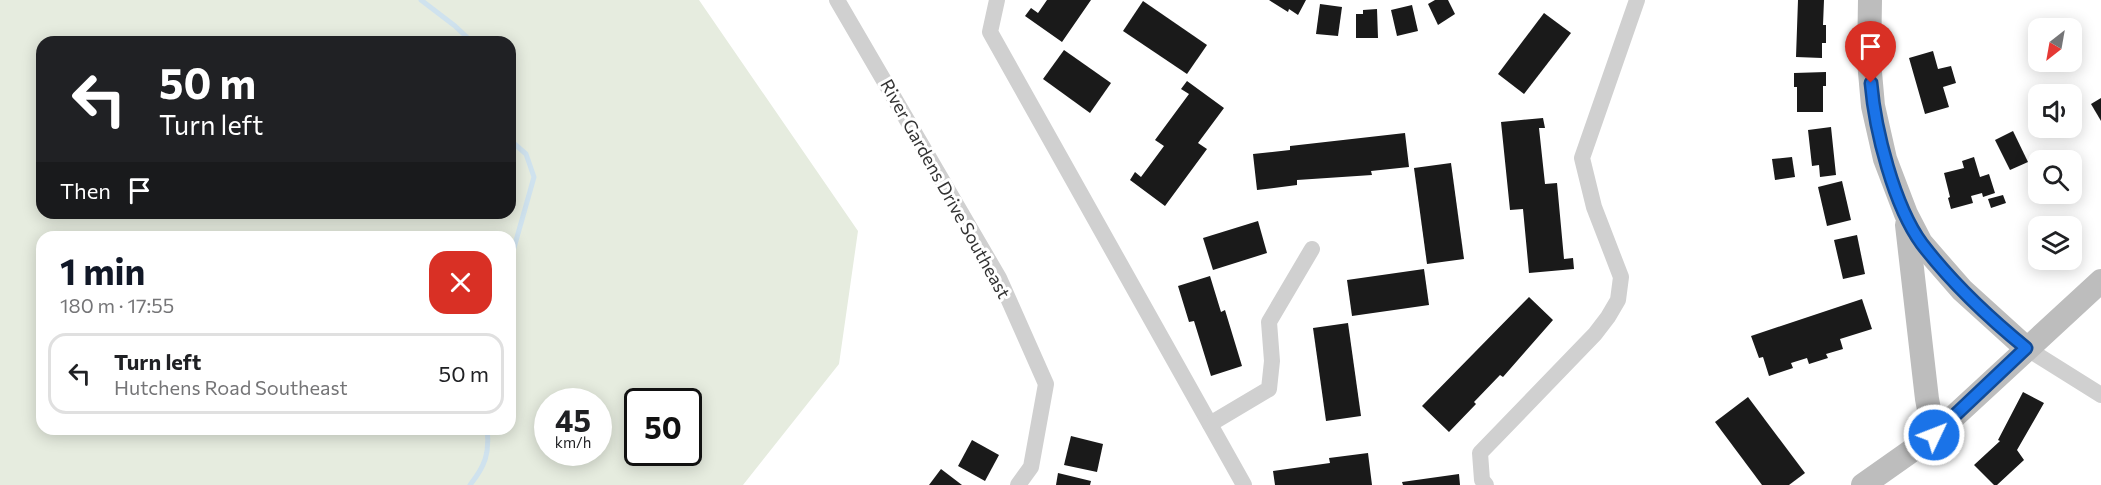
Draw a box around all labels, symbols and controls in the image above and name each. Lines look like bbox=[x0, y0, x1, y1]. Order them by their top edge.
north arrow bbox=[2028, 18, 2082, 72]
map controls bbox=[2028, 18, 2082, 270]
pin bbox=[1845, 21, 1896, 83]
icon: arrive bbox=[1854, 30, 1887, 63]
text: 50 m bbox=[159, 56, 256, 108]
icon: left bbox=[60, 60, 138, 138]
street label: River Gardens Drive Southeast bbox=[876, 75, 1015, 302]
button: sound bbox=[2028, 84, 2082, 138]
text: Turn left bbox=[159, 108, 263, 141]
button: search bbox=[2028, 150, 2082, 204]
icon: arrive bbox=[123, 174, 156, 207]
text: Then bbox=[60, 177, 111, 204]
button: layers bbox=[2028, 216, 2082, 270]
text: 1 min bbox=[60, 248, 145, 292]
button: close bbox=[429, 251, 492, 314]
text: 180 m · 17:55 bbox=[60, 293, 174, 317]
text: Turn left bbox=[114, 348, 201, 375]
icon: left bbox=[63, 357, 96, 390]
text: 50 m bbox=[439, 360, 489, 387]
text: Hutchens Road Southeast bbox=[114, 375, 348, 399]
speed limit sign: 50 bbox=[624, 388, 702, 466]
text: 45 bbox=[555, 401, 591, 438]
position arrow bbox=[1902, 403, 1966, 467]
text: km/h bbox=[555, 433, 591, 451]

